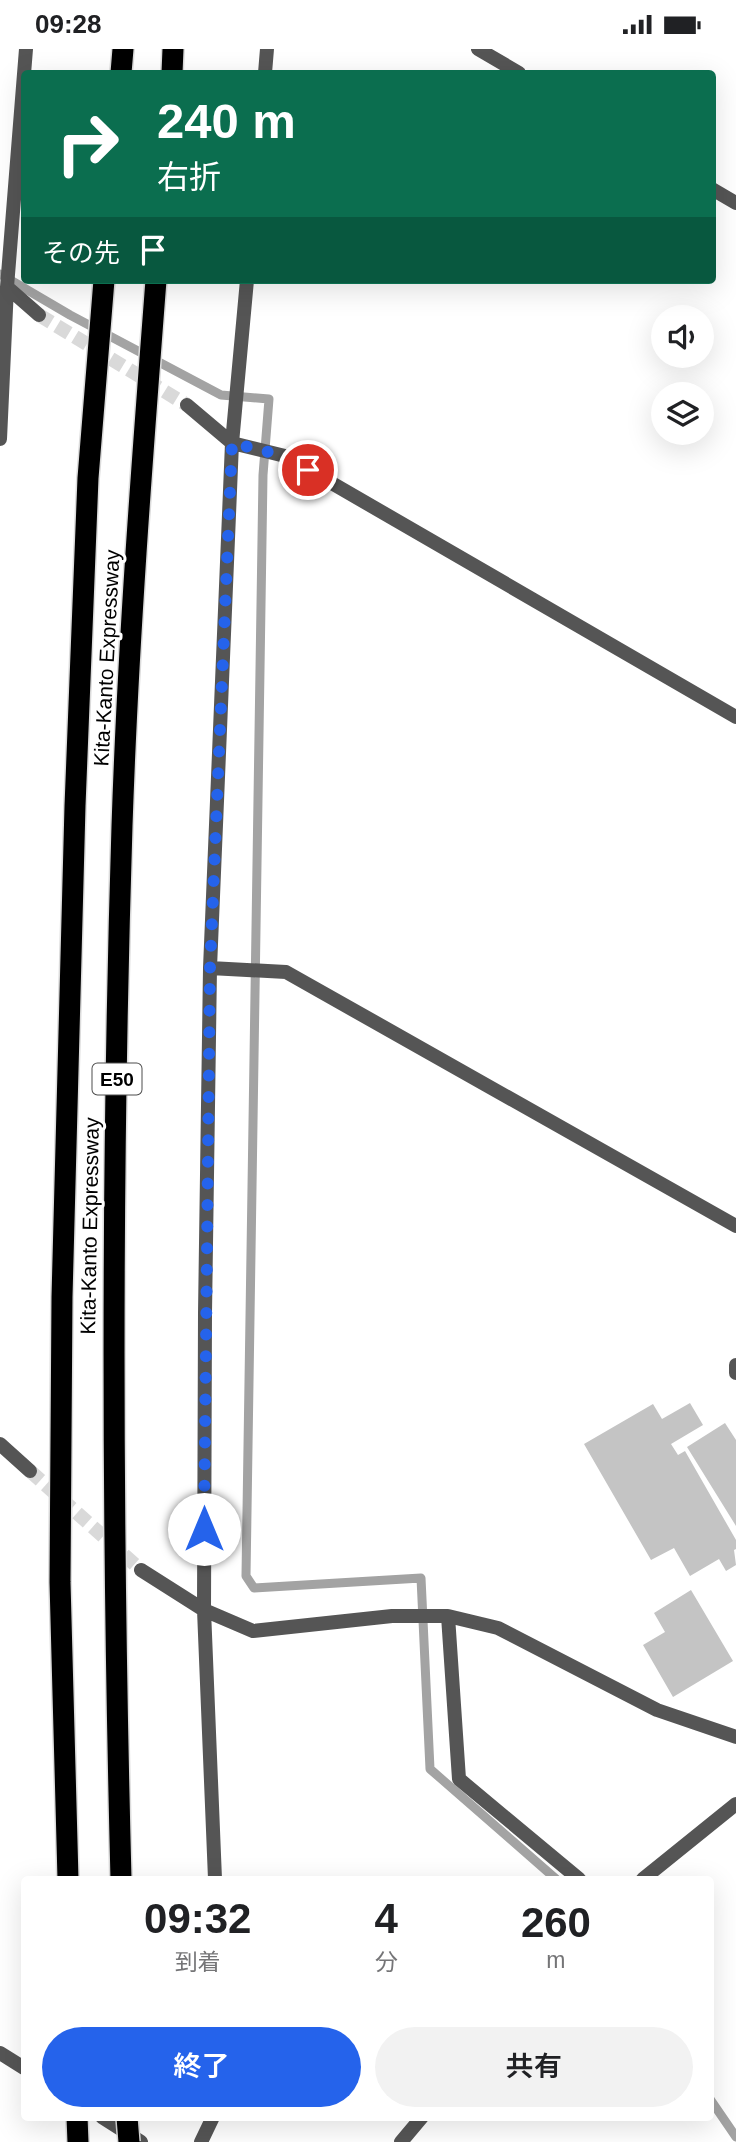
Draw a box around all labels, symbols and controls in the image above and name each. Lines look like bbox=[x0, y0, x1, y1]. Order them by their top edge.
text: 09:28 bbox=[35, 9, 102, 39]
text: 240 m bbox=[157, 94, 296, 148]
icon: right bbox=[42, 98, 133, 189]
text: 右折 bbox=[157, 159, 221, 195]
icon: arrive bbox=[134, 231, 172, 269]
text: その先 bbox=[42, 238, 120, 268]
map controls bbox=[651, 305, 714, 445]
button: sound bbox=[651, 305, 714, 368]
button: layers bbox=[651, 382, 714, 445]
pin bbox=[278, 440, 338, 500]
icon: arrive bbox=[289, 451, 327, 489]
street label: Kita-Kanto Expressway bbox=[89, 548, 124, 767]
road number: E50 bbox=[92, 1063, 142, 1095]
street label: Kita-Kanto Expressway bbox=[76, 1117, 103, 1335]
position arrow bbox=[167, 1492, 241, 1566]
text: 09:32 bbox=[144, 1895, 251, 1942]
text: 4 bbox=[374, 1895, 398, 1942]
text: 260 bbox=[521, 1899, 591, 1946]
text: m bbox=[546, 1947, 566, 1973]
text: 到着 bbox=[175, 1949, 221, 1975]
text: 分 bbox=[375, 1949, 398, 1975]
button: 終了 bbox=[42, 2027, 361, 2107]
button: 共有 bbox=[375, 2027, 693, 2107]

